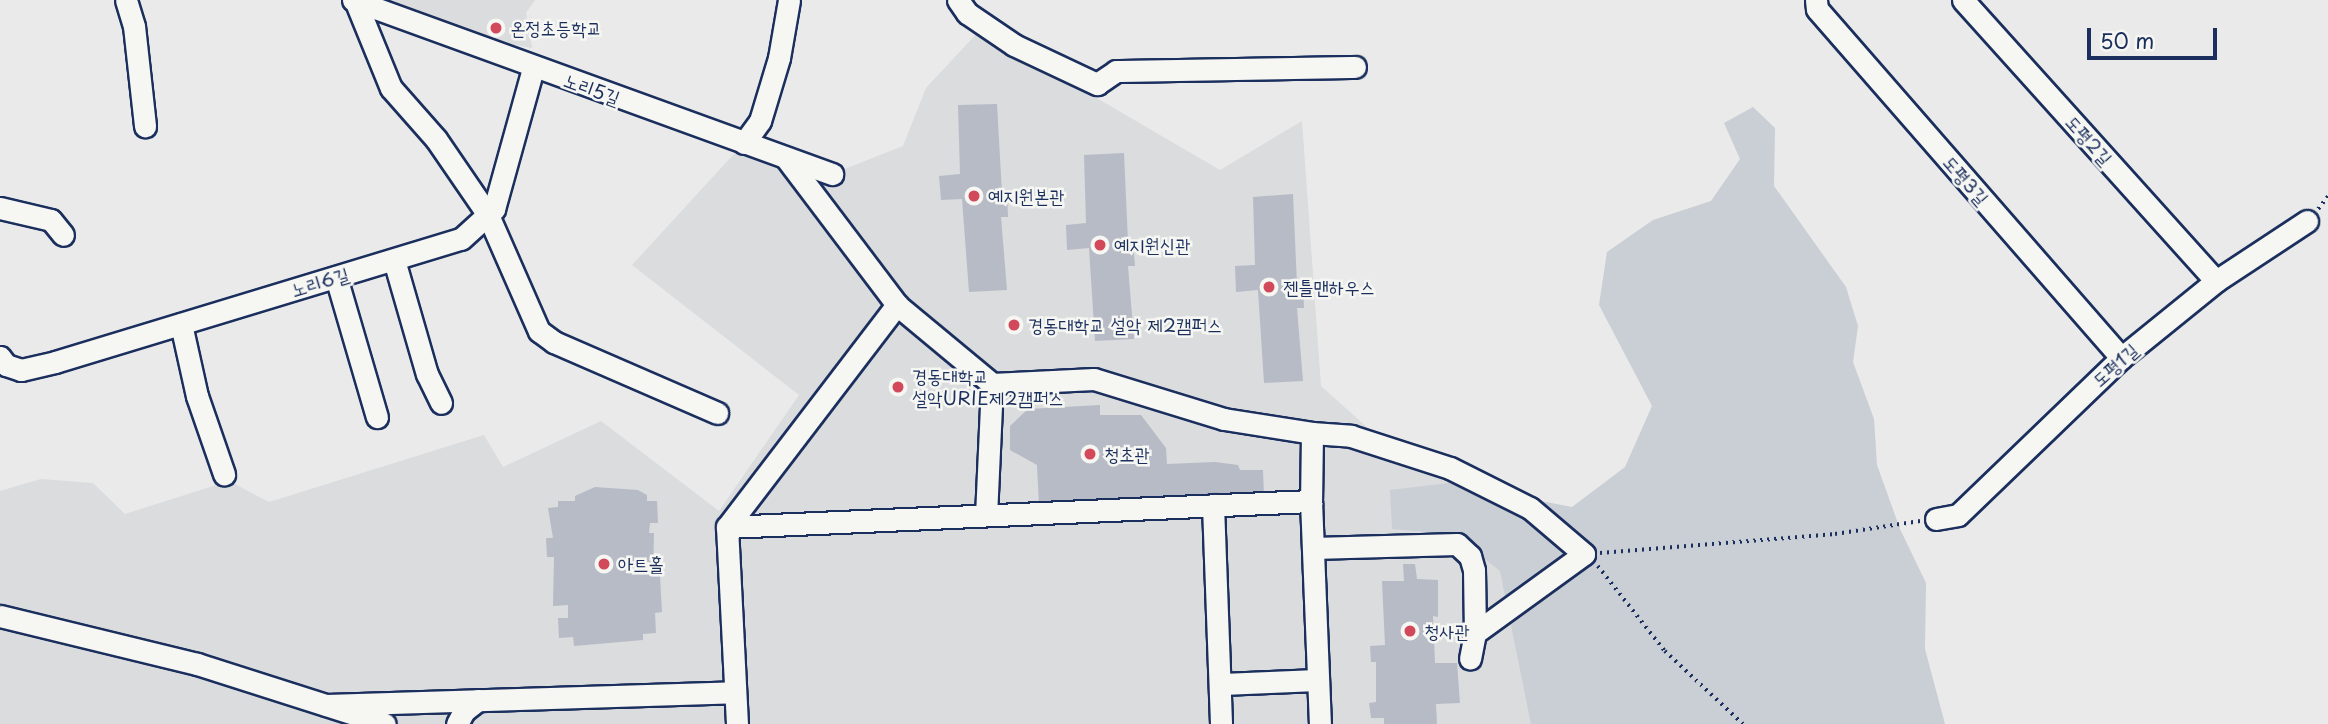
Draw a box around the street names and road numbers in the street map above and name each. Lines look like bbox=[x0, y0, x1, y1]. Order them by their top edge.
street label: 노리5길 bbox=[561, 68, 623, 110]
street label: 도평2길 bbox=[2061, 110, 2117, 170]
street label: 도평3길 bbox=[1938, 150, 1994, 210]
street label: 노리6길 bbox=[288, 262, 352, 302]
street label: 도평1길 bbox=[2087, 338, 2143, 392]

